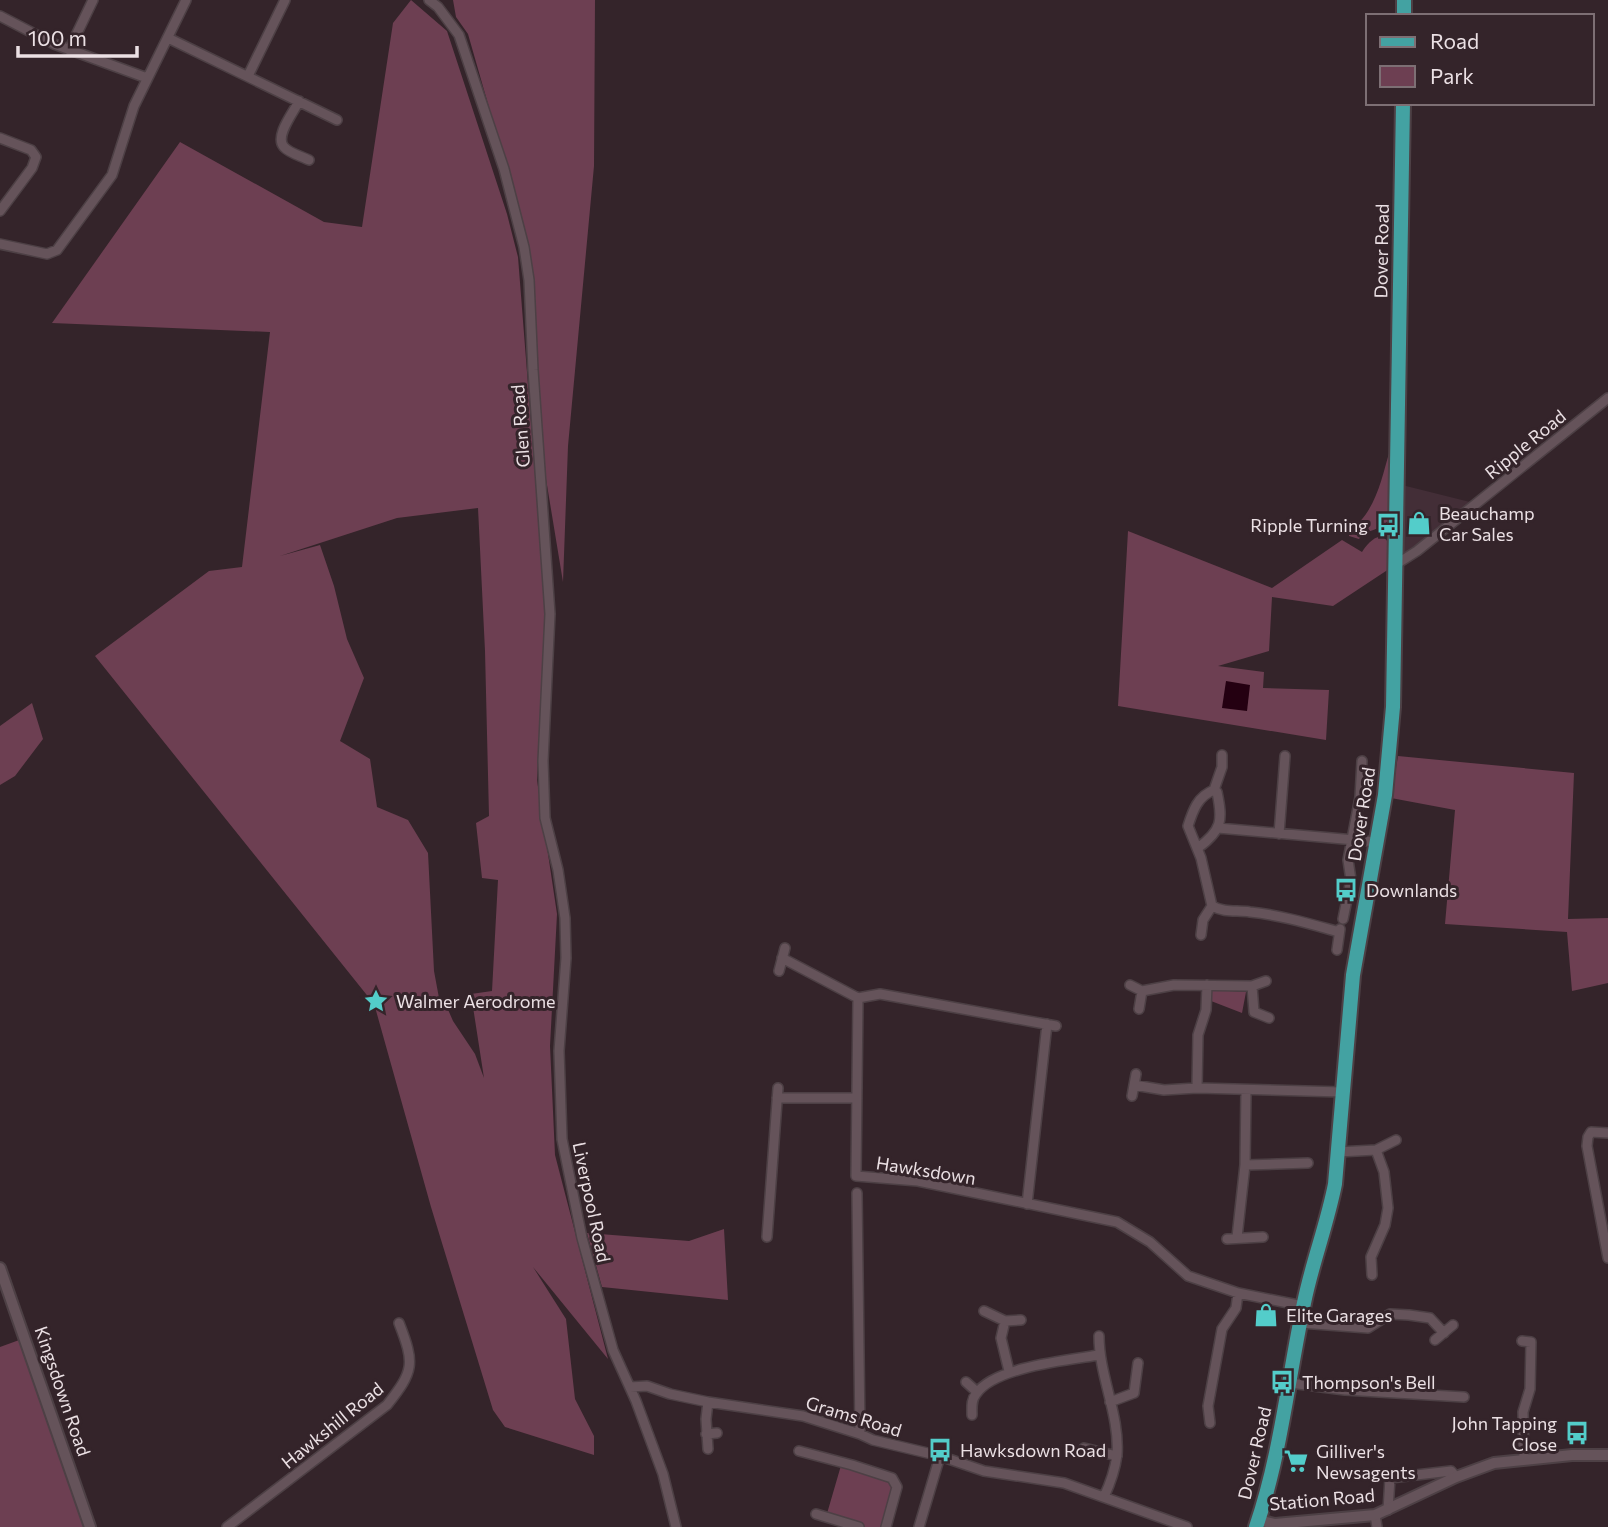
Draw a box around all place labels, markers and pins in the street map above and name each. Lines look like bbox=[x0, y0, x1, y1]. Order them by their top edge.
place label: Beauchamp Car Sales bbox=[1439, 502, 1535, 545]
shop icon: Beauchamp Car Sales bbox=[1405, 509, 1433, 537]
bus stop icon: Ripple Turning bbox=[1374, 511, 1402, 539]
place label: Ripple Turning bbox=[1250, 514, 1368, 536]
bus stop icon: Downlands bbox=[1332, 876, 1360, 904]
place label: Downlands bbox=[1366, 879, 1457, 901]
place icon: Walmer Aerodrome bbox=[362, 987, 390, 1015]
place label: Walmer Aerodrome bbox=[396, 990, 556, 1012]
shop icon: Elite Garages bbox=[1252, 1301, 1280, 1329]
place label: Elite Garages bbox=[1286, 1304, 1392, 1326]
bus stop icon: Thompson's Bell bbox=[1268, 1368, 1296, 1396]
place label: Thompson's Bell bbox=[1302, 1371, 1436, 1393]
place label: John Tapping Close bbox=[1452, 1412, 1557, 1455]
bus stop icon: John Tapping Close bbox=[1563, 1419, 1591, 1447]
bus stop icon: Hawksdown Road bbox=[926, 1436, 954, 1464]
place label: Hawksdown Road bbox=[960, 1439, 1106, 1461]
place label: Gilliver's Newsagents bbox=[1316, 1440, 1416, 1483]
supermarket icon: Gilliver's Newsagents bbox=[1282, 1447, 1310, 1475]

